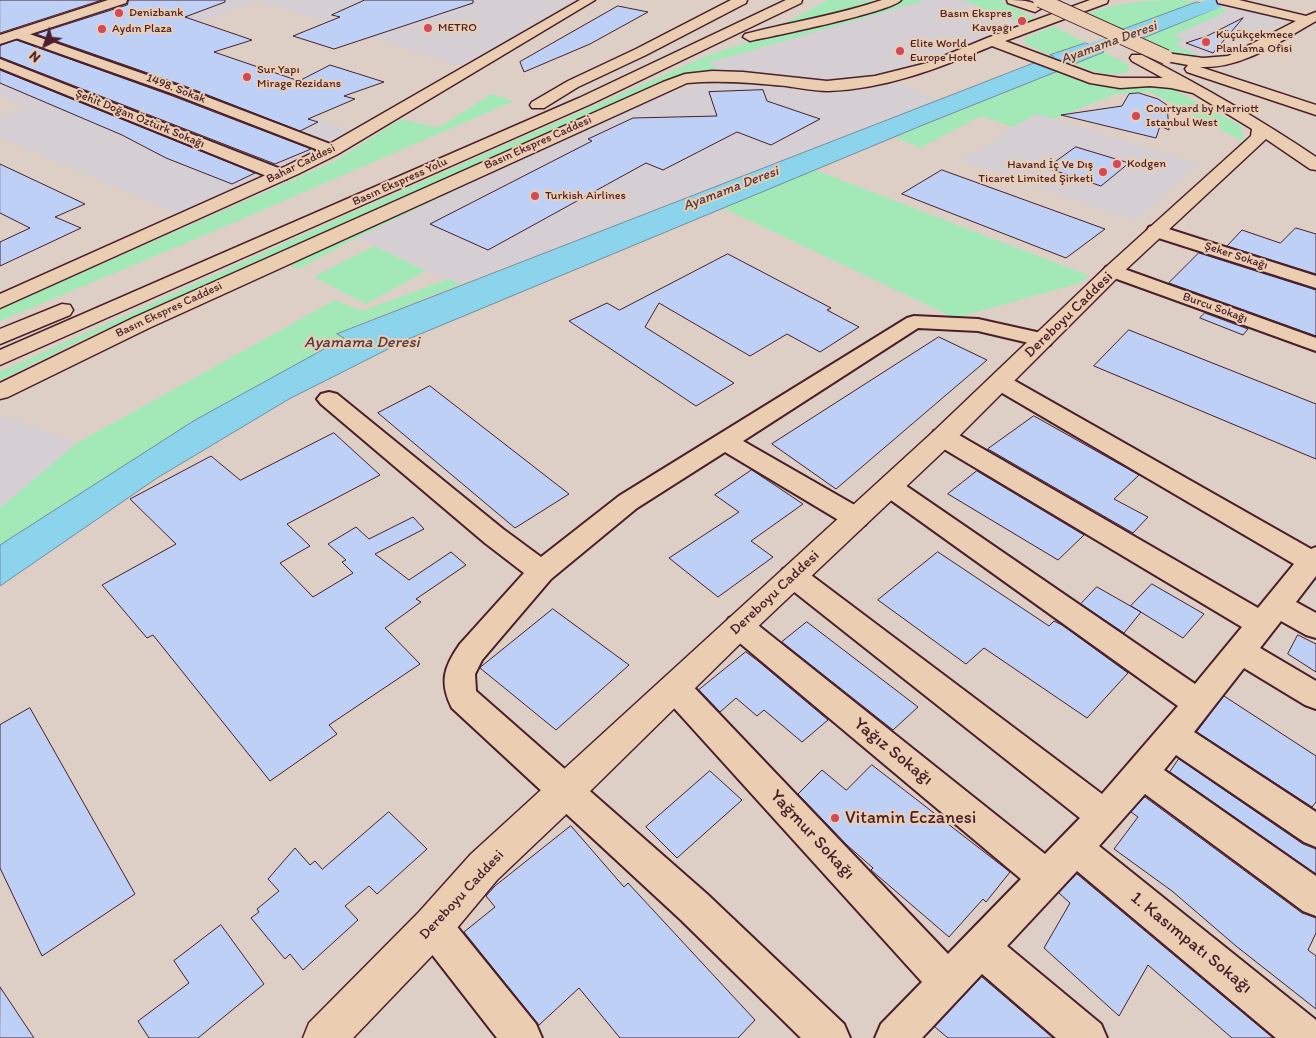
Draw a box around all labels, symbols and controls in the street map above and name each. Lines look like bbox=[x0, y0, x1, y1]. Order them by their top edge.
place label: Denizbank bbox=[129, 6, 183, 20]
marker: Denizbank bbox=[113, 7, 125, 19]
place label: Basın Ekspres Kavşağı bbox=[940, 7, 1012, 35]
marker: Basın Ekspres Kavşağı bbox=[1016, 15, 1028, 27]
water label: Ayamama Deresi bbox=[1059, 18, 1159, 68]
north arrow bbox=[20, 20, 70, 70]
place label: METRO bbox=[438, 21, 477, 35]
place label: Aydın Plaza bbox=[112, 22, 172, 36]
marker: METRO bbox=[422, 22, 434, 34]
marker: Aydın Plaza bbox=[96, 23, 108, 35]
place label: Küçükçekmece Planlama Ofisi bbox=[1216, 28, 1293, 56]
marker: Küçükçekmece Planlama Ofisi bbox=[1200, 36, 1212, 48]
place label: Elite World Europe Hotel bbox=[910, 37, 976, 65]
marker: Elite World Europe Hotel bbox=[894, 45, 906, 57]
text: N bbox=[26, 47, 44, 66]
place label: Sur Yapı Mirage Rezidans bbox=[257, 63, 341, 91]
street label: 1498. Sokak bbox=[144, 71, 208, 107]
marker: Sur Yapı Mirage Rezidans bbox=[241, 71, 253, 83]
street label: Şehit Doğan Öztürk Sokağı bbox=[73, 86, 207, 152]
place label: Courtyard by Marriott Istanbul West bbox=[1146, 102, 1259, 130]
marker: Courtyard by Marriott Istanbul West bbox=[1130, 110, 1142, 122]
street label: Basın Ekspres Caddesi bbox=[482, 113, 594, 173]
street label: Bahar Caddesi bbox=[264, 141, 338, 187]
street label: Basın Ekspress Yolu bbox=[350, 155, 450, 209]
place label: Kodgen bbox=[1127, 157, 1166, 171]
place label: Havand İç Ve Dış Ticaret Limited Şirketi bbox=[978, 158, 1093, 186]
marker: Kodgen bbox=[1111, 158, 1123, 170]
water label: Ayamama Deresi bbox=[681, 163, 781, 215]
marker: Havand İç Ve Dış Ticaret Limited Şirketi bbox=[1097, 166, 1109, 178]
place label: Turkish Airlines bbox=[545, 189, 626, 203]
marker: Turkish Airlines bbox=[529, 190, 541, 202]
street label: Şeker Sokağı bbox=[1202, 239, 1270, 273]
street label: Dereboyu Caddesi bbox=[1021, 268, 1117, 362]
street label: Basın Ekspres Caddesi bbox=[113, 279, 225, 341]
street label: Burcu Sokağı bbox=[1181, 290, 1249, 326]
water label: Ayamama Deresi bbox=[304, 333, 420, 353]
street label: Dereboyu Caddesi bbox=[727, 547, 823, 639]
street label: Yağız Sokağı bbox=[849, 713, 937, 791]
street label: Yağmur Sokağı bbox=[765, 786, 859, 884]
place label: Vitamin Eczanesi bbox=[845, 807, 976, 829]
marker: Vitamin Eczanesi bbox=[829, 812, 841, 824]
street label: Dereboyu Caddesi bbox=[416, 847, 508, 943]
street label: 1. Kasımpatı Sokağı bbox=[1126, 887, 1256, 999]

